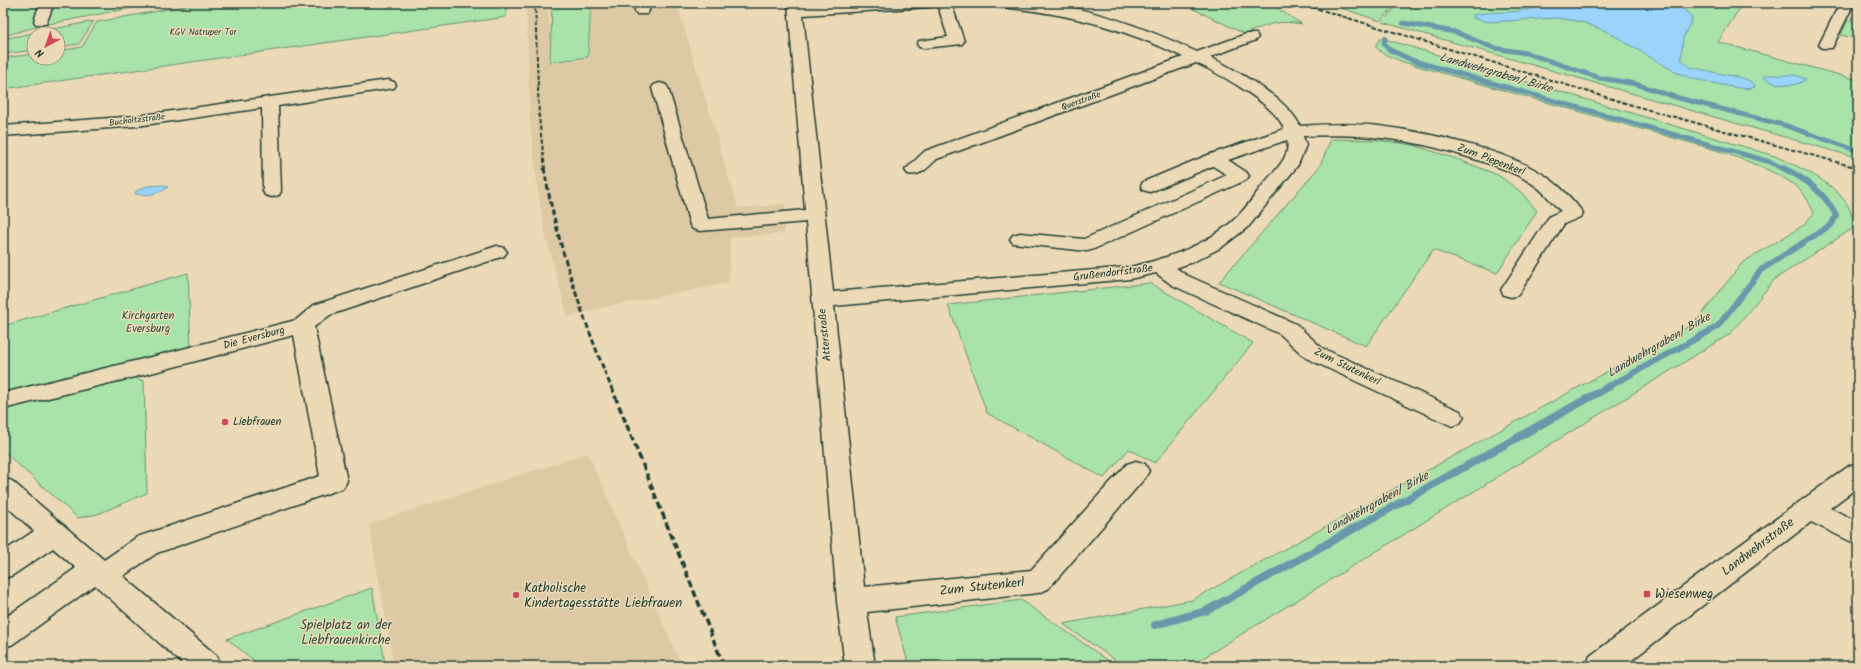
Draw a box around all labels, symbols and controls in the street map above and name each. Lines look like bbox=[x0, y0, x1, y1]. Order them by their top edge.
park label: KGV Natruper Tor bbox=[169, 25, 238, 40]
north arrow bbox=[26, 26, 66, 66]
text: N bbox=[32, 44, 49, 62]
water label: Landwehrgraben/ Birke bbox=[1437, 48, 1556, 99]
street label: Querstraße bbox=[1059, 87, 1103, 115]
street label: Bucholtzstraße bbox=[108, 109, 166, 131]
street label: Zum Piepenkerl bbox=[1454, 139, 1528, 181]
street label: Grußendorfstraße bbox=[1072, 259, 1154, 287]
park label: Kirchgarten Eversburg bbox=[122, 307, 174, 338]
water label: Landwehrgraben/ Birke bbox=[1604, 307, 1716, 382]
street label: Atterstraße bbox=[813, 308, 837, 362]
street label: Die Eversburg bbox=[221, 321, 287, 355]
street label: Zum Stutenkerl bbox=[1311, 343, 1384, 391]
place label: Liebfrauen bbox=[233, 413, 282, 431]
marker: Liebfrauen bbox=[220, 417, 230, 427]
water label: Landwehrgraben/ Birke bbox=[1321, 466, 1434, 540]
street label: Landwehrstraße bbox=[1717, 512, 1799, 582]
street label: Zum Stutenkerl bbox=[938, 572, 1026, 602]
place label: Katholische Kindertagesstätte Liebfrauen bbox=[524, 578, 682, 614]
place label: Wiesenweg bbox=[1655, 584, 1713, 605]
marker: Wiesenweg bbox=[1642, 589, 1652, 599]
marker: Katholische Kindertagesstätte Liebfrauen bbox=[511, 590, 521, 600]
park label: Spielplatz an der Liebfrauenkirche bbox=[300, 615, 392, 651]

